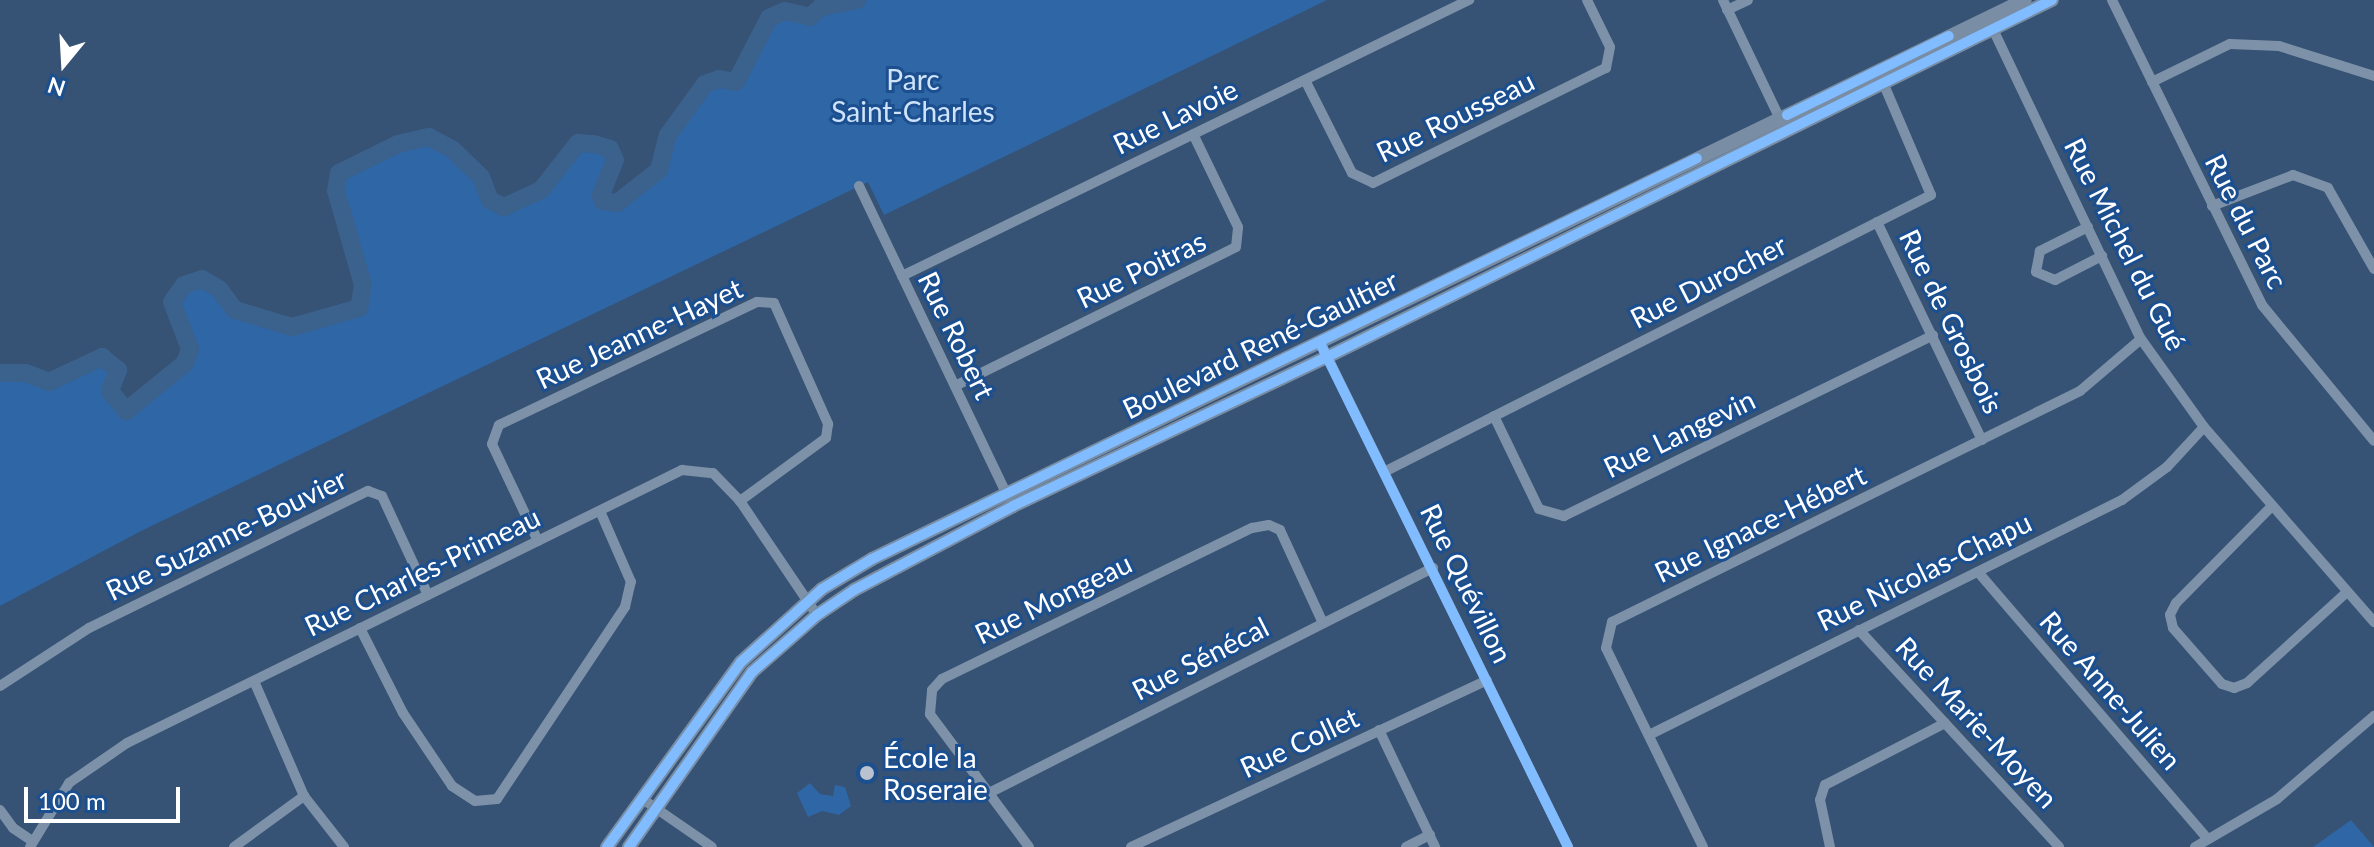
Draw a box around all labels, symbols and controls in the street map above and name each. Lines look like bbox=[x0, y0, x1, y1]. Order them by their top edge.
north arrow bbox=[24, 24, 104, 104]
park label: Parc Saint-Charles bbox=[831, 62, 995, 128]
street label: Rue Rousseau bbox=[1371, 63, 1539, 169]
text: N bbox=[44, 72, 69, 103]
street label: Rue Lavoie bbox=[1107, 72, 1243, 160]
street label: Rue Michel du Gué bbox=[2058, 132, 2194, 356]
street label: Rue du Parc bbox=[2199, 148, 2295, 294]
street label: Rue Poitras bbox=[1071, 223, 1211, 315]
street label: Rue de Grosbois bbox=[1893, 224, 2011, 418]
street label: Rue Durocher bbox=[1624, 227, 1792, 335]
street label: Boulevard René-Gaultier bbox=[1117, 263, 1403, 425]
street label: Rue Robert bbox=[912, 266, 1002, 404]
street label: Rue Jeanne-Hayet bbox=[530, 270, 748, 396]
street label: Rue Langevin bbox=[1598, 382, 1760, 484]
street label: Rue Ignace-Hébert bbox=[1649, 457, 1871, 589]
street label: Rue Suzanne-Bouvier bbox=[100, 461, 352, 607]
street label: Rue Quévillon bbox=[1414, 498, 1520, 668]
street label: Rue Charles-Primeau bbox=[299, 499, 545, 643]
street label: Rue Nicolas-Chapu bbox=[1811, 505, 2037, 637]
street label: Rue Mongeau bbox=[969, 546, 1137, 650]
street label: Rue Anne-Julien bbox=[2033, 604, 2189, 776]
street label: Rue Sénécal bbox=[1126, 609, 1274, 707]
street label: Rue Marie-Moyen bbox=[1889, 630, 2065, 814]
street label: Rue Collet bbox=[1234, 700, 1364, 784]
place label: École la Roseraie bbox=[883, 740, 988, 806]
marker: École la Roseraie bbox=[858, 764, 876, 782]
scale bar bbox=[28, 771, 184, 821]
text: 100 m bbox=[38, 786, 106, 815]

